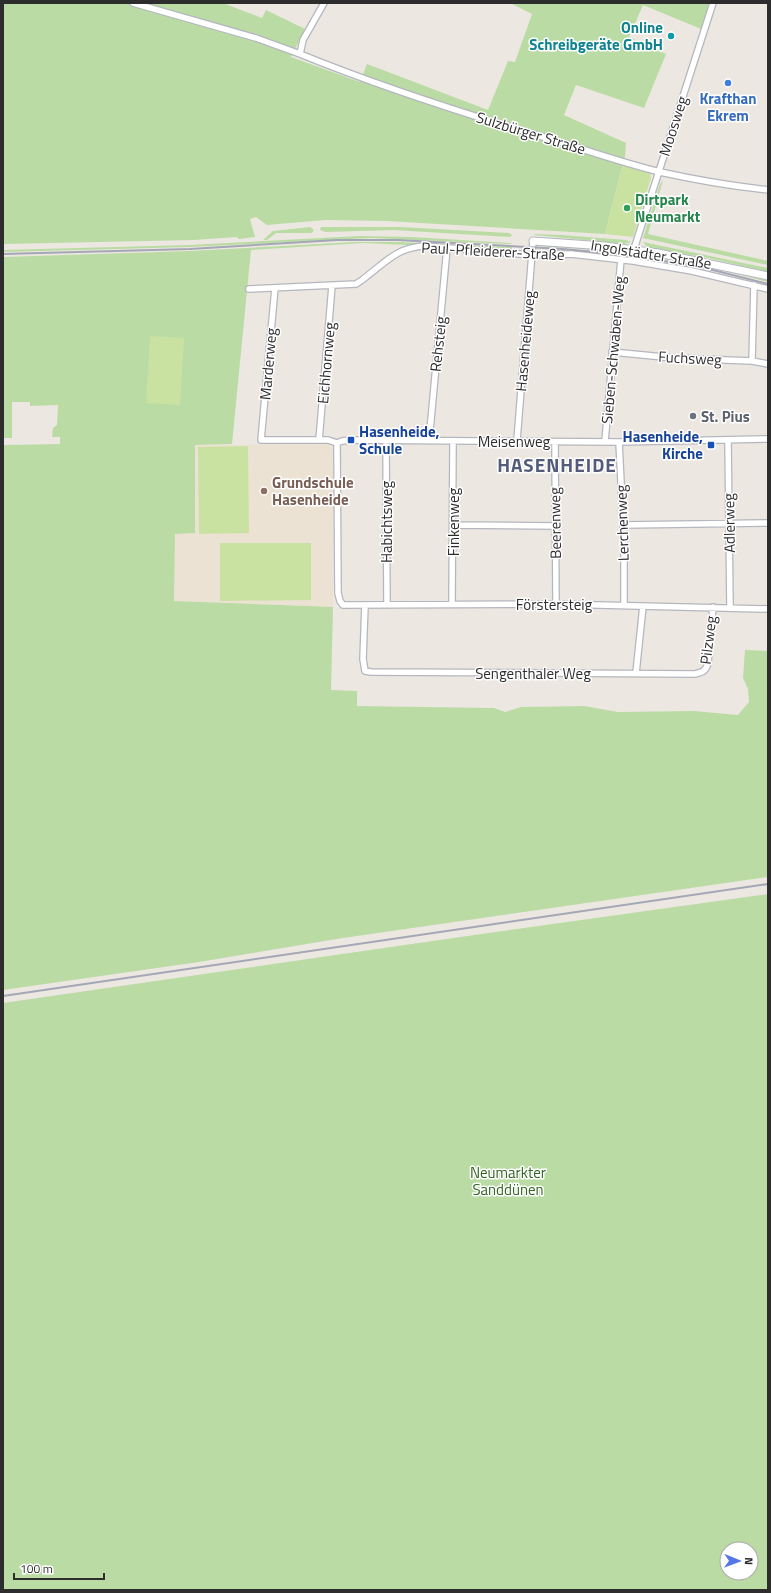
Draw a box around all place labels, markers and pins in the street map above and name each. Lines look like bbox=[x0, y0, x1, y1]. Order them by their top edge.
place label: Online Schreibgeräte GmbH bbox=[529, 16, 663, 56]
marker: Online Schreibgeräte GmbH bbox=[666, 31, 676, 41]
marker: Krafthan Ekrem bbox=[723, 78, 733, 88]
place label: Krafthan Ekrem bbox=[699, 87, 757, 127]
place label: Dirtpark Neumarkt bbox=[635, 188, 701, 228]
marker: Dirtpark Neumarkt bbox=[622, 203, 632, 213]
place label: St. Pius bbox=[701, 405, 750, 428]
marker: St. Pius bbox=[688, 411, 698, 421]
place label: Hasenheide, Schule bbox=[359, 420, 440, 460]
place label: Hasenheide, Kirche bbox=[623, 425, 703, 465]
marker: Hasenheide, Schule bbox=[346, 435, 356, 445]
marker: Hasenheide, Kirche bbox=[706, 440, 716, 450]
place label: Grundschule Hasenheide bbox=[272, 471, 354, 511]
marker: Grundschule Hasenheide bbox=[259, 486, 269, 496]

